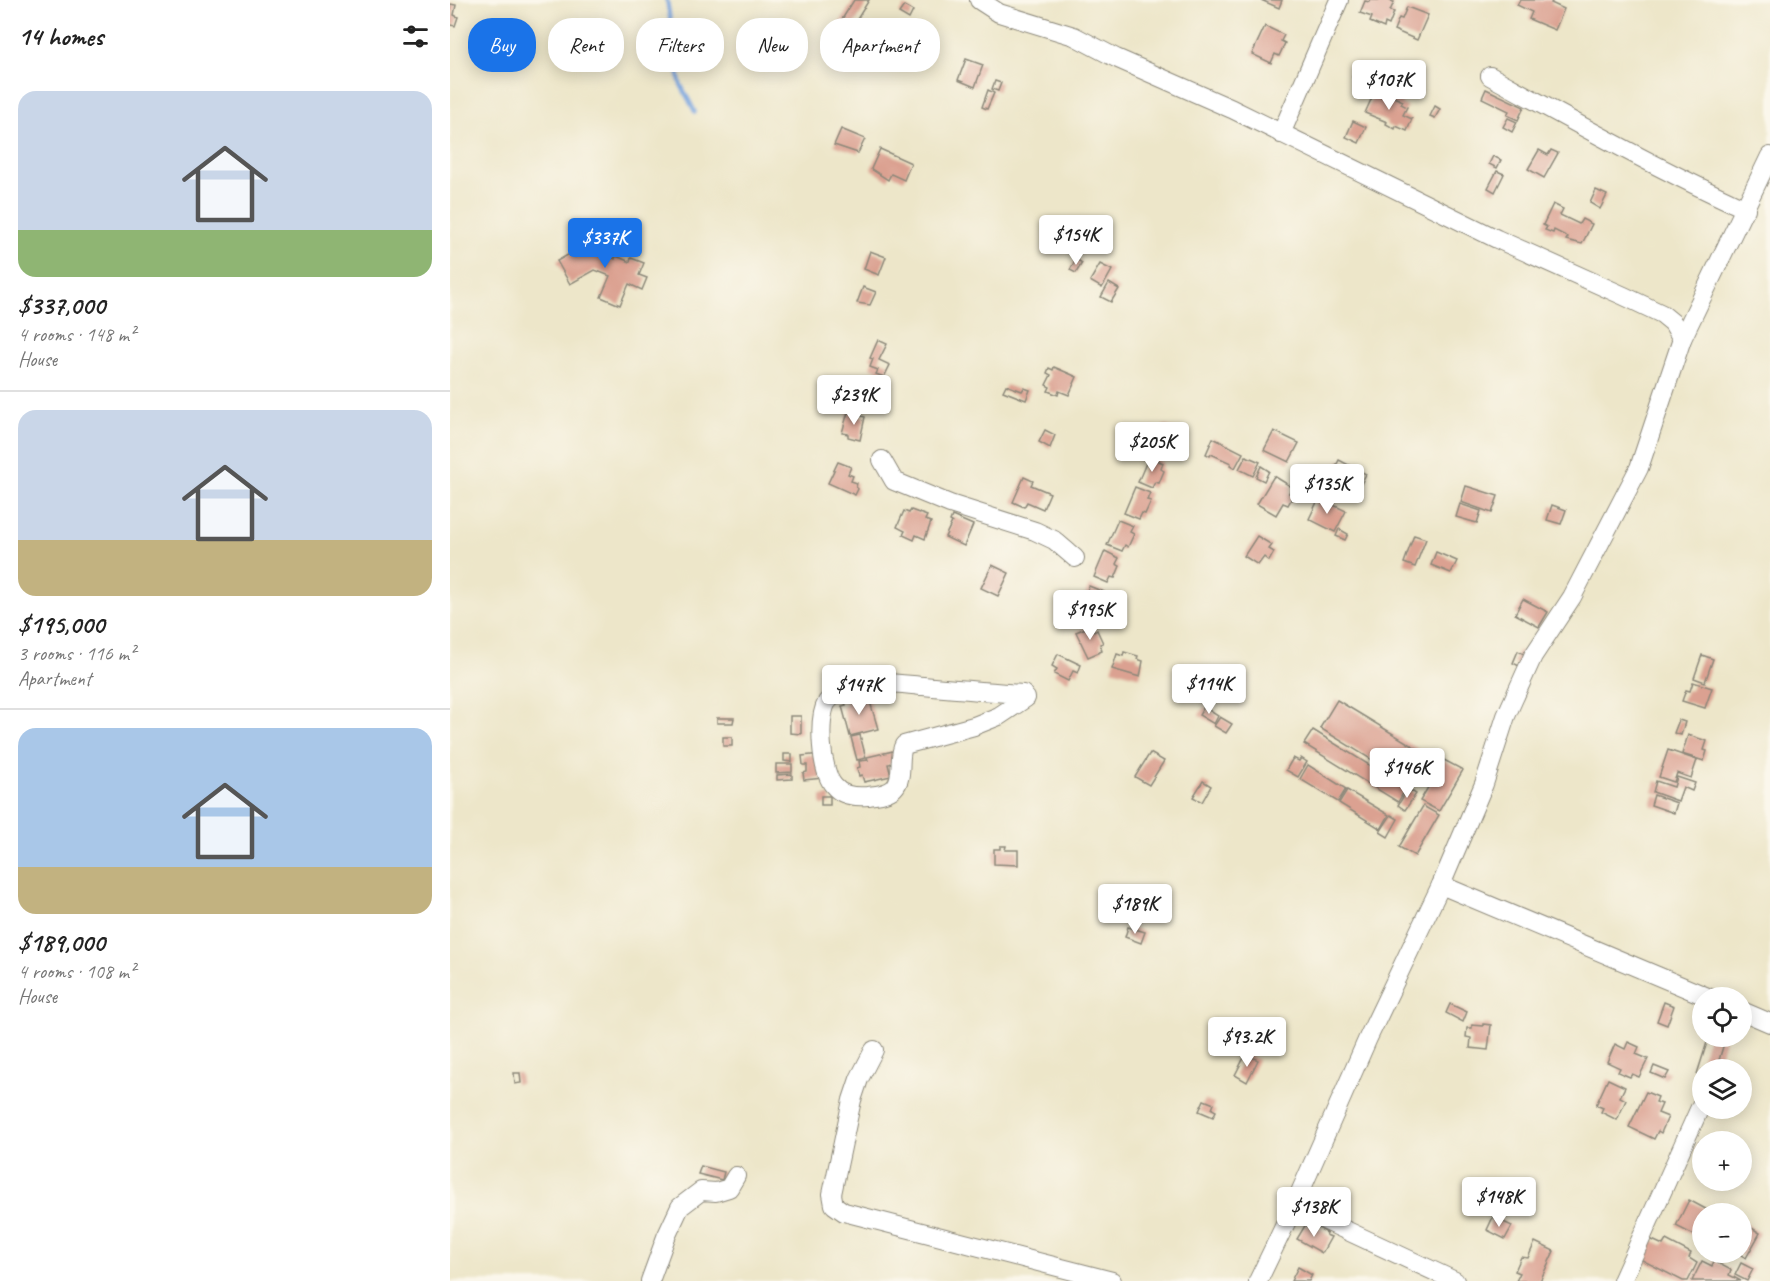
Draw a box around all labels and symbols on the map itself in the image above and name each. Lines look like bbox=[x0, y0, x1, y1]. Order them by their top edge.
pin: $107K bbox=[1347, 60, 1431, 111]
pin: $154K bbox=[1034, 215, 1118, 266]
pin: $337K bbox=[563, 218, 647, 269]
pin: $239K bbox=[812, 375, 896, 426]
pin: $205K bbox=[1110, 422, 1194, 473]
pin: $135K bbox=[1285, 464, 1369, 515]
pin: $195K bbox=[1048, 590, 1132, 641]
pin: $114K bbox=[1167, 664, 1251, 715]
pin: $147K bbox=[817, 665, 901, 716]
pin: $146K bbox=[1365, 748, 1449, 799]
pin: $189K bbox=[1093, 884, 1177, 935]
pin: $93.2K bbox=[1198, 1017, 1296, 1068]
pin: $148K bbox=[1457, 1177, 1541, 1228]
pin: $138K bbox=[1272, 1187, 1356, 1238]

